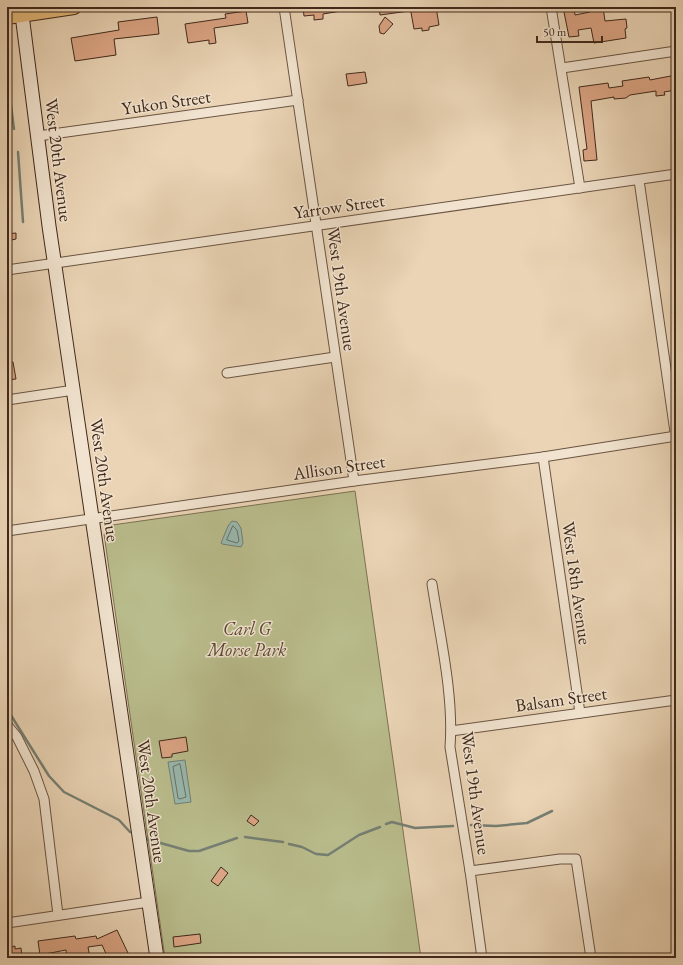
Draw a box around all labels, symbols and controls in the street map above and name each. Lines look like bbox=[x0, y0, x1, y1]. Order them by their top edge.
scale bar bbox=[537, 18, 602, 44]
text: 50 m bbox=[543, 24, 567, 40]
street label: Yukon Street bbox=[120, 84, 212, 120]
street label: West 20th Avenue bbox=[40, 97, 78, 223]
street label: Yarrow Street bbox=[292, 188, 386, 224]
street label: West 19th Avenue bbox=[322, 226, 362, 352]
street label: West 20th Avenue bbox=[85, 417, 125, 543]
street label: Allison Street bbox=[290, 449, 387, 485]
street label: West 18th Avenue bbox=[557, 520, 597, 646]
park label: Carl G Morse Park bbox=[206, 617, 287, 661]
street label: Balsam Street bbox=[514, 681, 609, 717]
street label: West 19th Avenue bbox=[456, 730, 496, 856]
street label: West 20th Avenue bbox=[132, 738, 172, 864]

